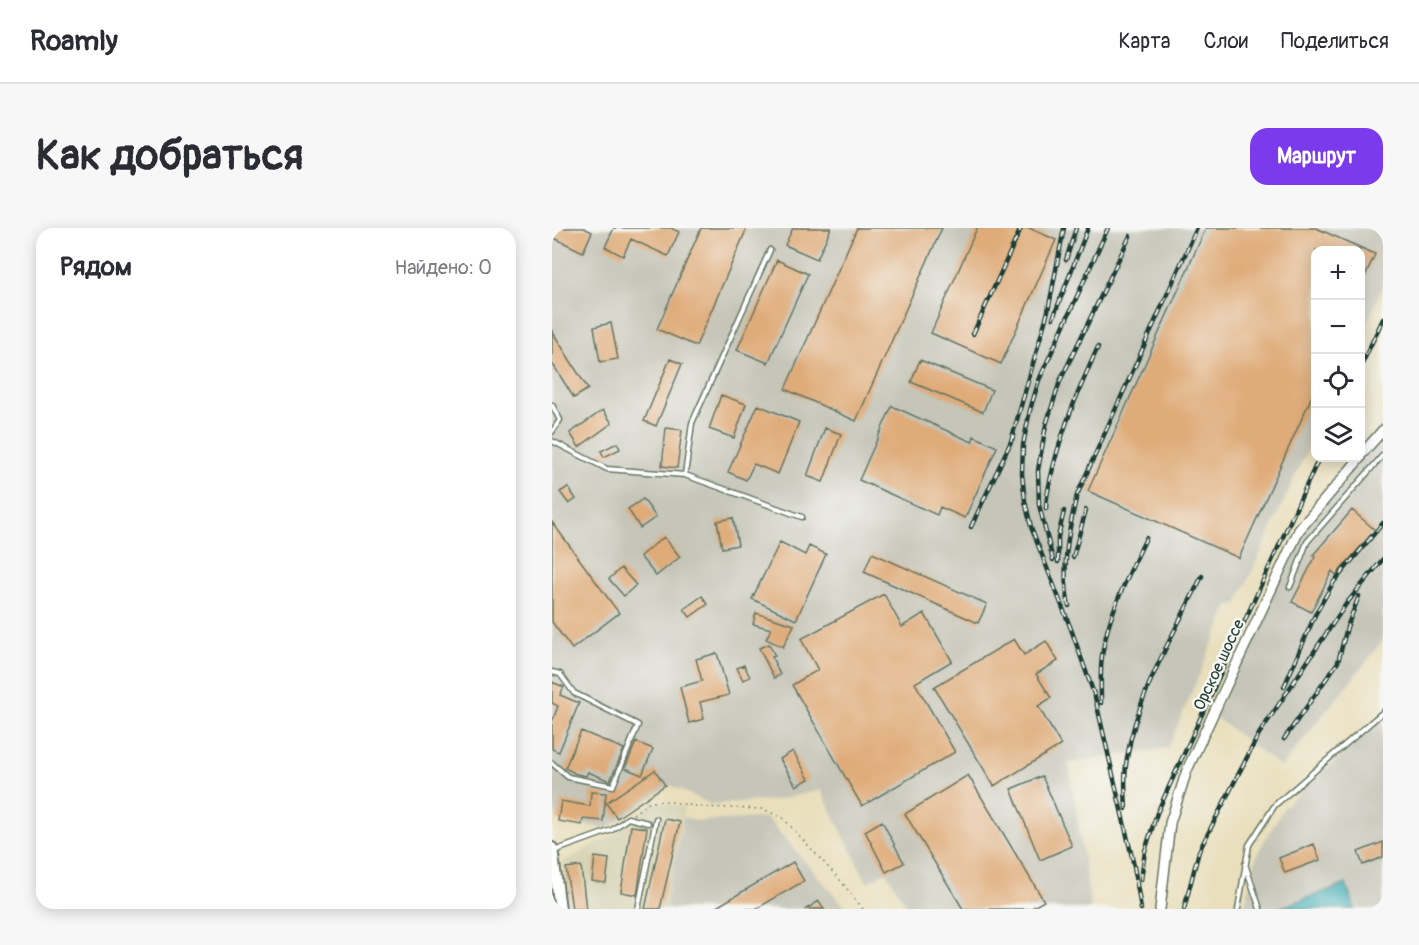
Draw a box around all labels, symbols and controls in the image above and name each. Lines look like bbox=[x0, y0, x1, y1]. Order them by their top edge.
text: Roamly bbox=[30, 24, 118, 59]
text: Карта bbox=[1118, 28, 1170, 55]
text: Слои bbox=[1203, 28, 1248, 55]
text: Поделиться bbox=[1281, 28, 1389, 55]
button: Маршрут bbox=[1250, 128, 1383, 185]
text: Как добраться bbox=[36, 130, 303, 182]
map controls bbox=[1311, 246, 1365, 462]
button: + bbox=[1311, 246, 1365, 300]
text: Рядом bbox=[60, 251, 132, 283]
text: Найдено: 0 bbox=[395, 255, 492, 280]
button: − bbox=[1311, 300, 1365, 354]
button: locate bbox=[1311, 354, 1365, 408]
button: layers bbox=[1311, 408, 1365, 462]
street label: Орское шоссе bbox=[1189, 616, 1249, 714]

